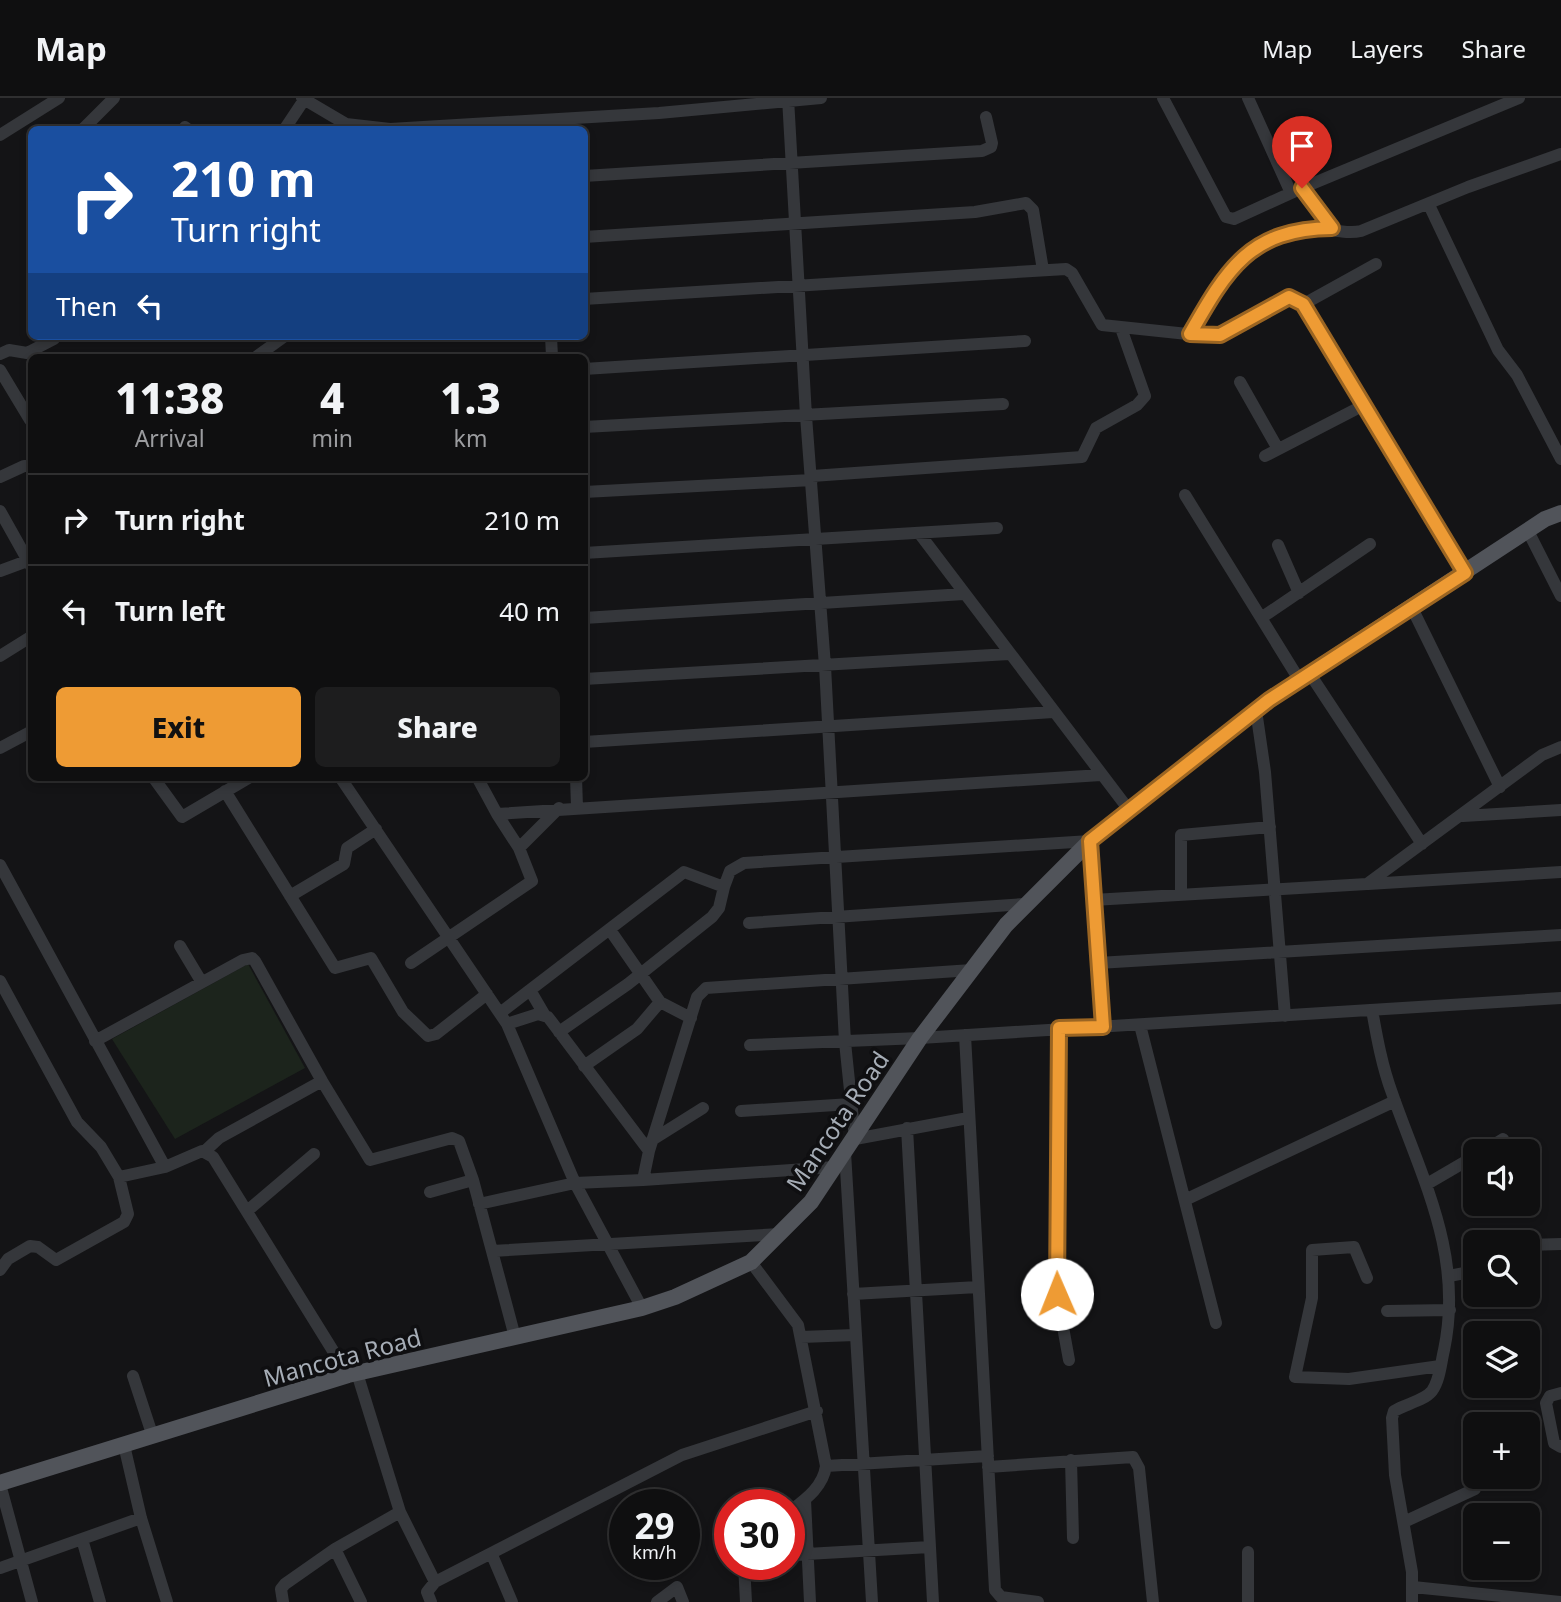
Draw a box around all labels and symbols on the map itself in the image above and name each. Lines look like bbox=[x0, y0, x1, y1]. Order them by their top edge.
pin bbox=[1272, 116, 1332, 188]
street label: Mancota Road bbox=[778, 1045, 896, 1197]
position arrow bbox=[1020, 1257, 1094, 1331]
street label: Mancota Road bbox=[259, 1320, 425, 1394]
speed limit sign: 30 bbox=[714, 1489, 805, 1580]

